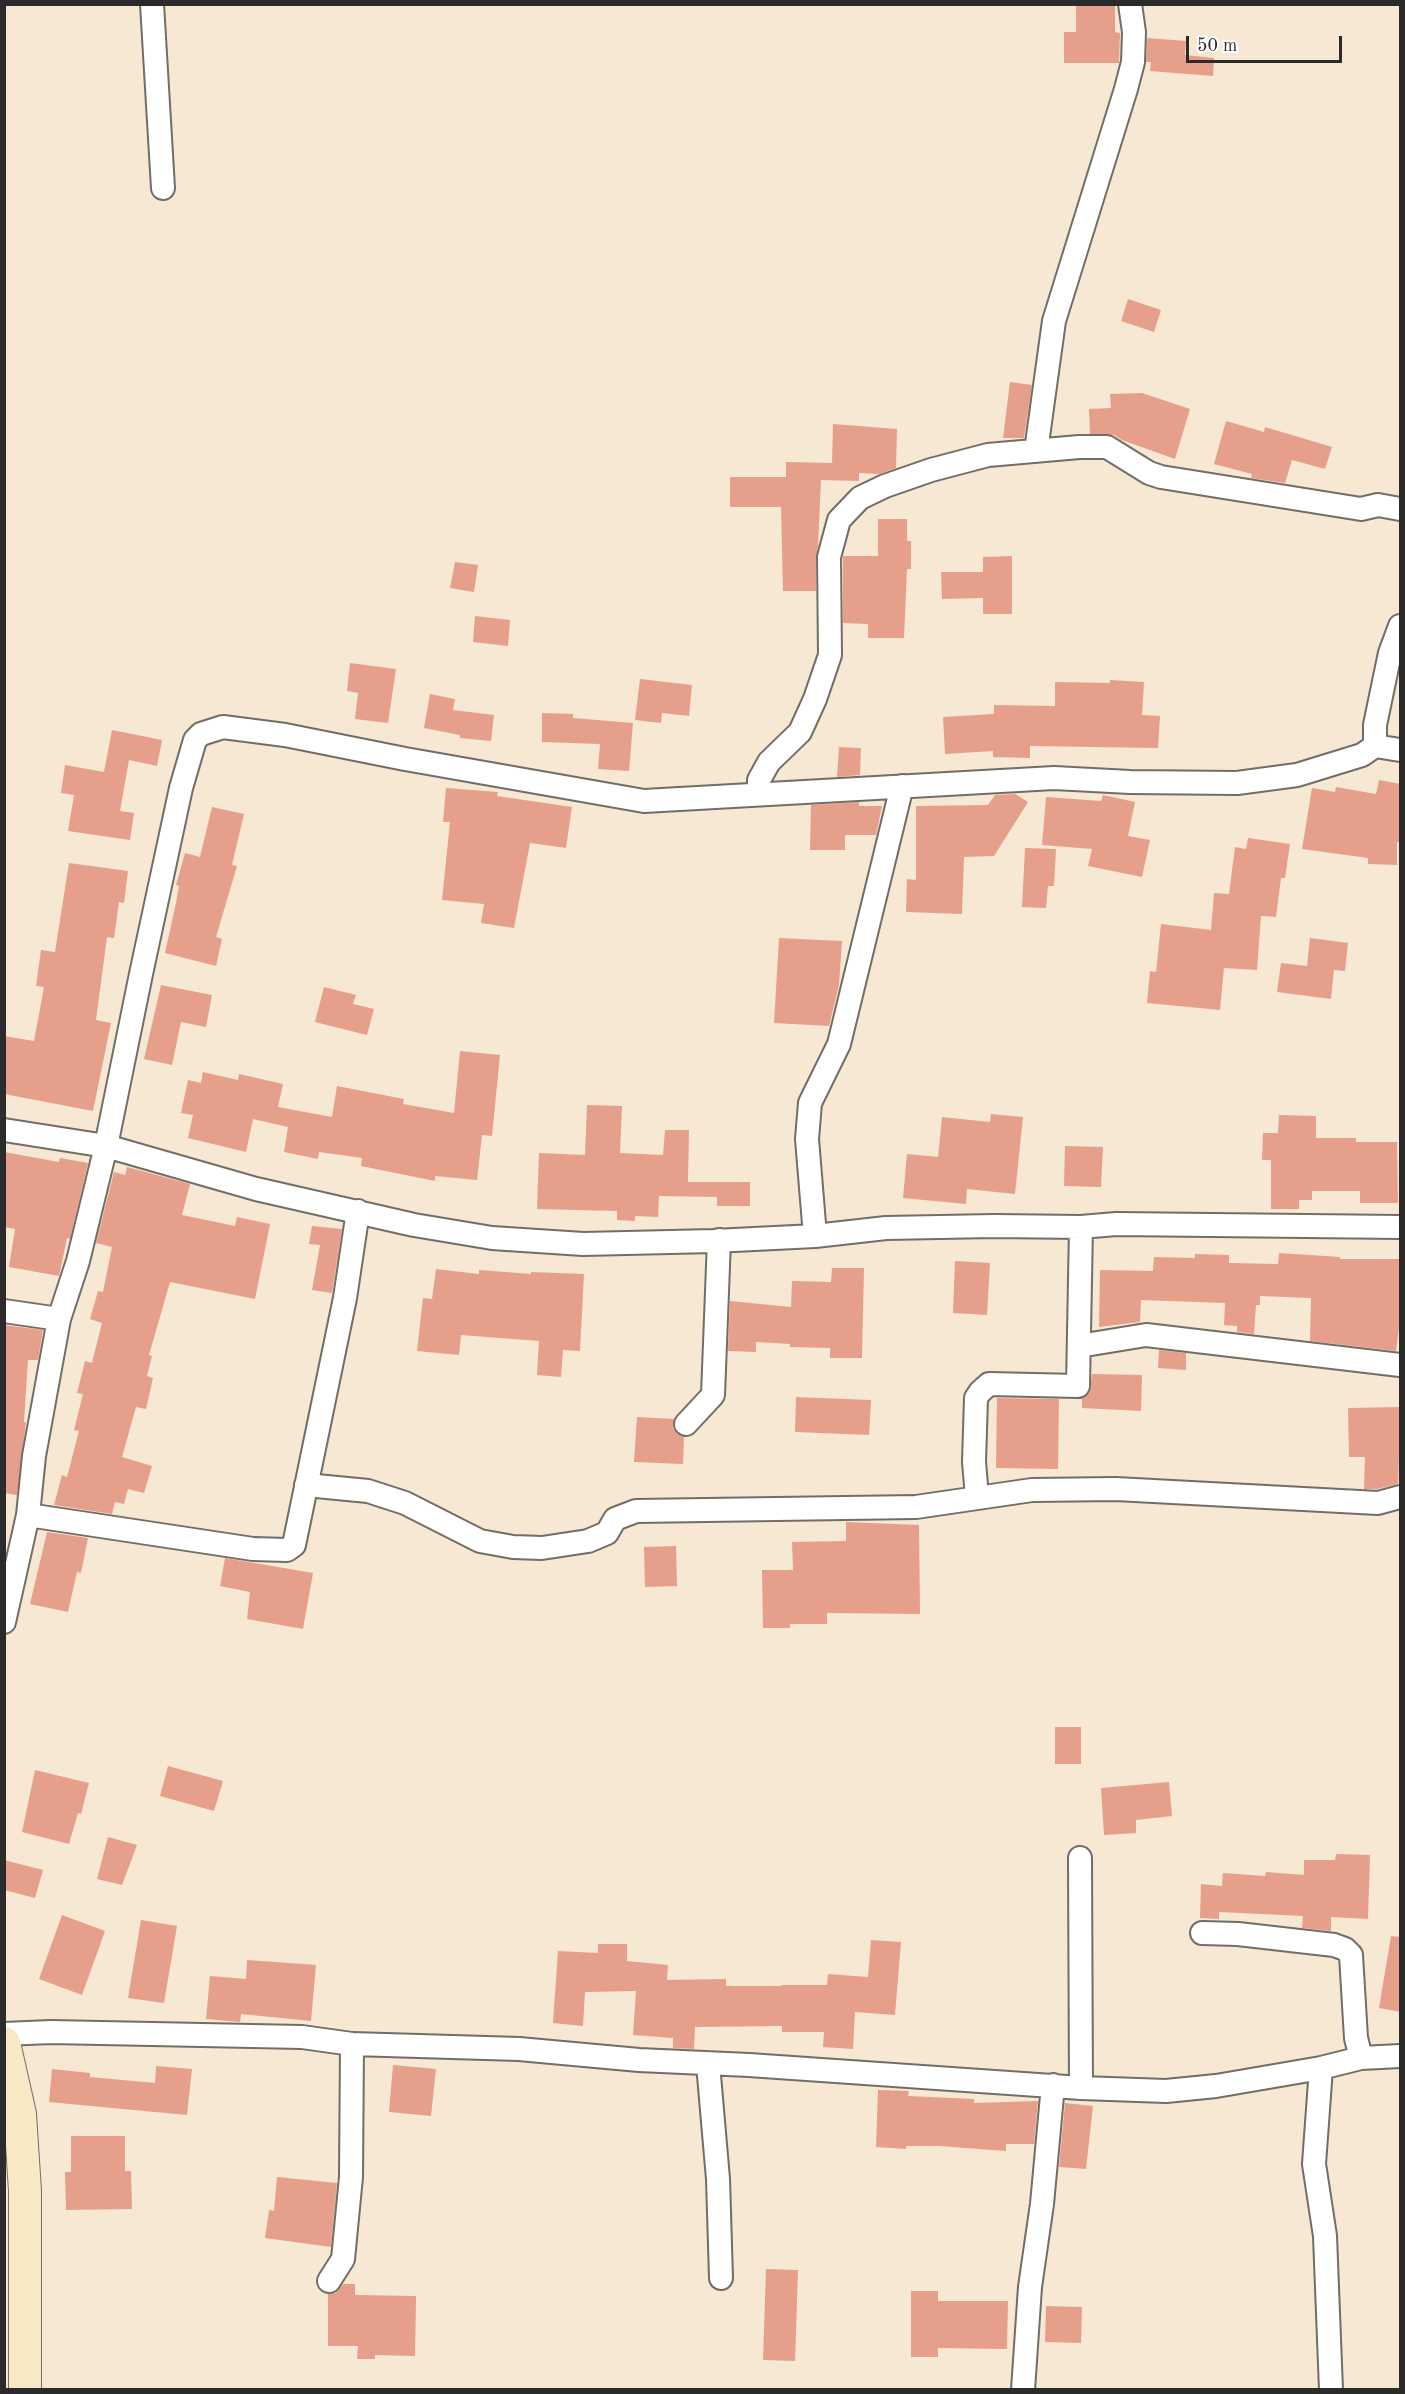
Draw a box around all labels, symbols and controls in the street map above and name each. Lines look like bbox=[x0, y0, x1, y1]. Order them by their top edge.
scale bar bbox=[1189, 24, 1345, 62]
text: 50 m bbox=[1197, 37, 1237, 55]

